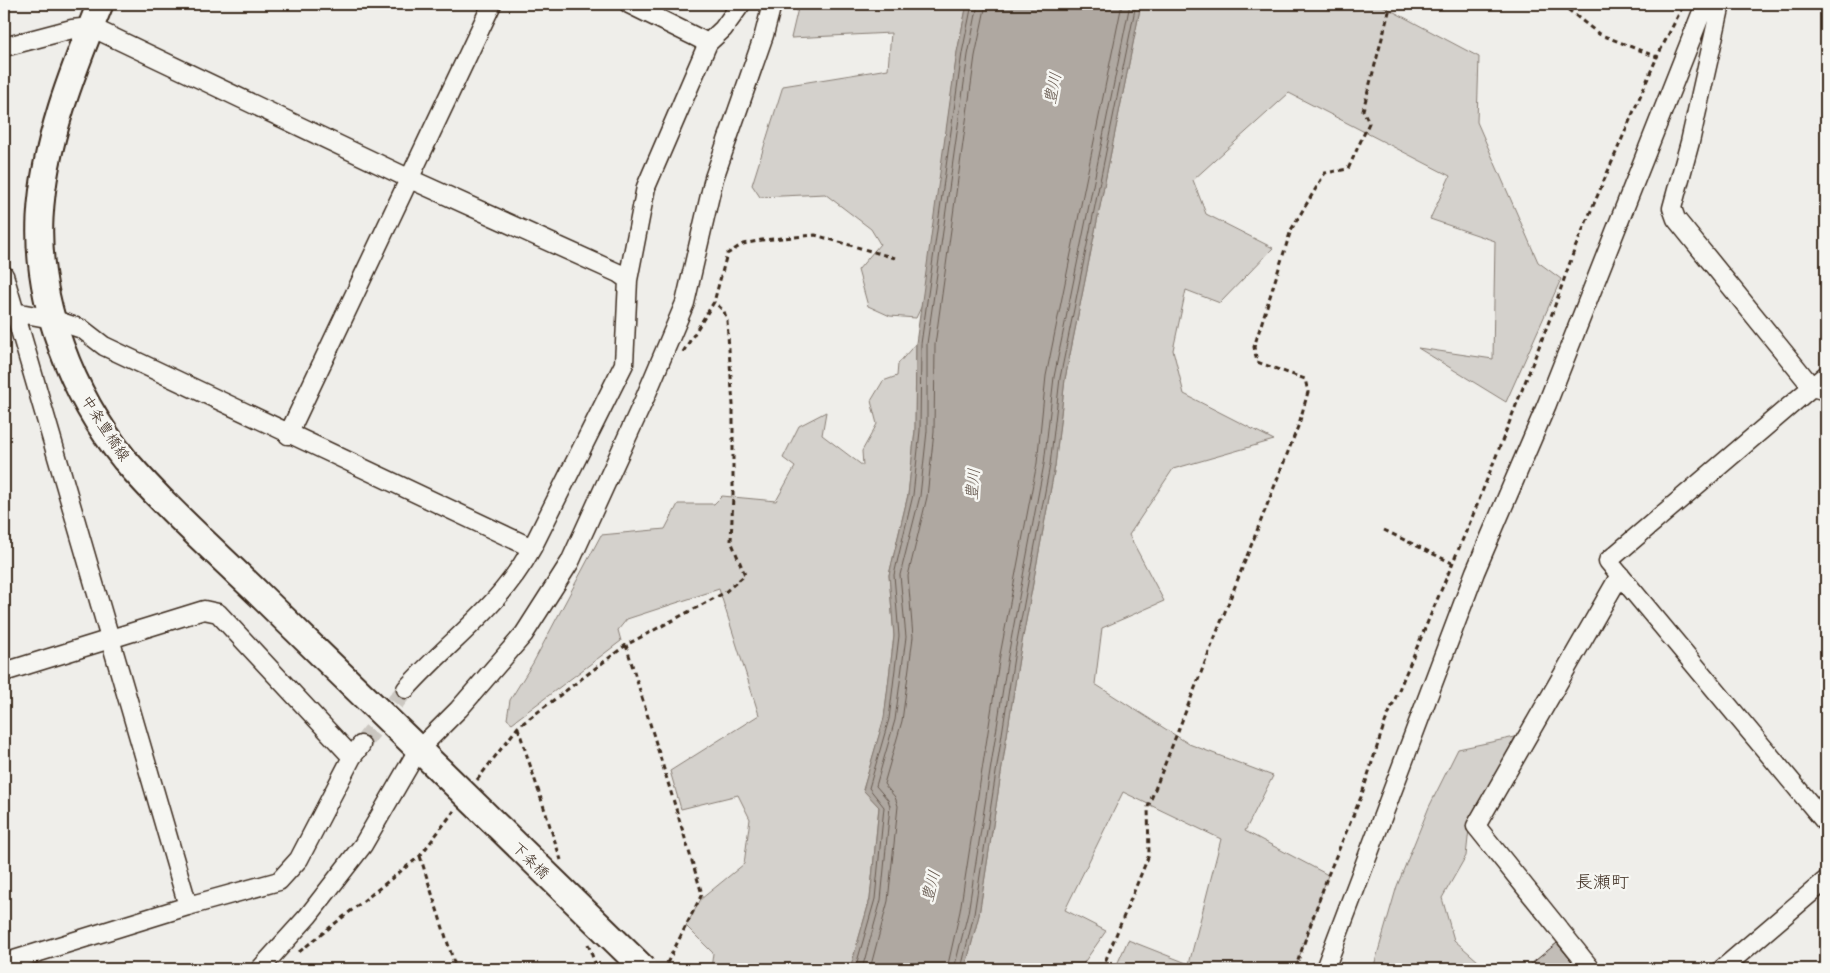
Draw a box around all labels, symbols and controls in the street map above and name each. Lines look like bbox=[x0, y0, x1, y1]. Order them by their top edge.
water label: 豊川 bbox=[1039, 70, 1065, 106]
street label: 中条豊橋線 bbox=[78, 391, 134, 465]
water label: 豊川 bbox=[961, 467, 983, 501]
street label: 下条橋 bbox=[508, 838, 554, 882]
water label: 豊川 bbox=[916, 868, 944, 904]
district label: 長瀬町 bbox=[1575, 870, 1629, 893]

